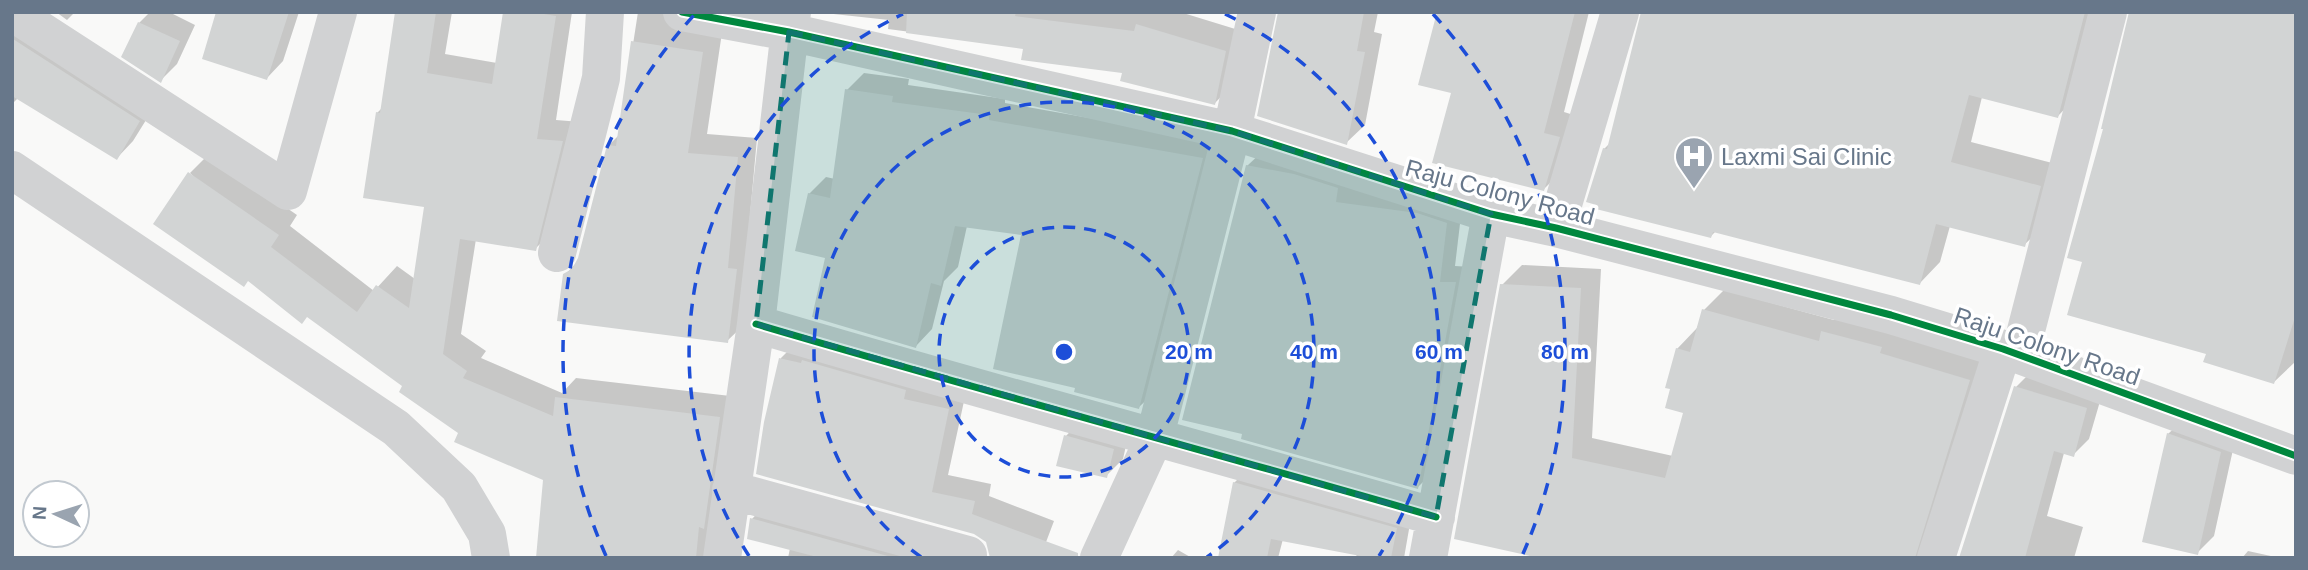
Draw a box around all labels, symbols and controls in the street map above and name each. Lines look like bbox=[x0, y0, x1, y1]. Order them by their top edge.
hospital icon: Laxmi Sai Clinic bbox=[1673, 135, 1715, 190]
place label: Laxmi Sai Clinic bbox=[1721, 143, 1892, 170]
street label: Raju Colony Road bbox=[1402, 154, 1598, 230]
street label: Raju Colony Road bbox=[1951, 302, 2143, 390]
centre of rings bbox=[1052, 340, 1076, 364]
text: 20 m bbox=[1165, 340, 1213, 363]
text: 40 m bbox=[1290, 340, 1338, 363]
text: 60 m bbox=[1415, 340, 1463, 363]
text: 80 m bbox=[1541, 340, 1589, 363]
north arrow bbox=[21, 479, 91, 549]
text: N bbox=[29, 505, 50, 520]

